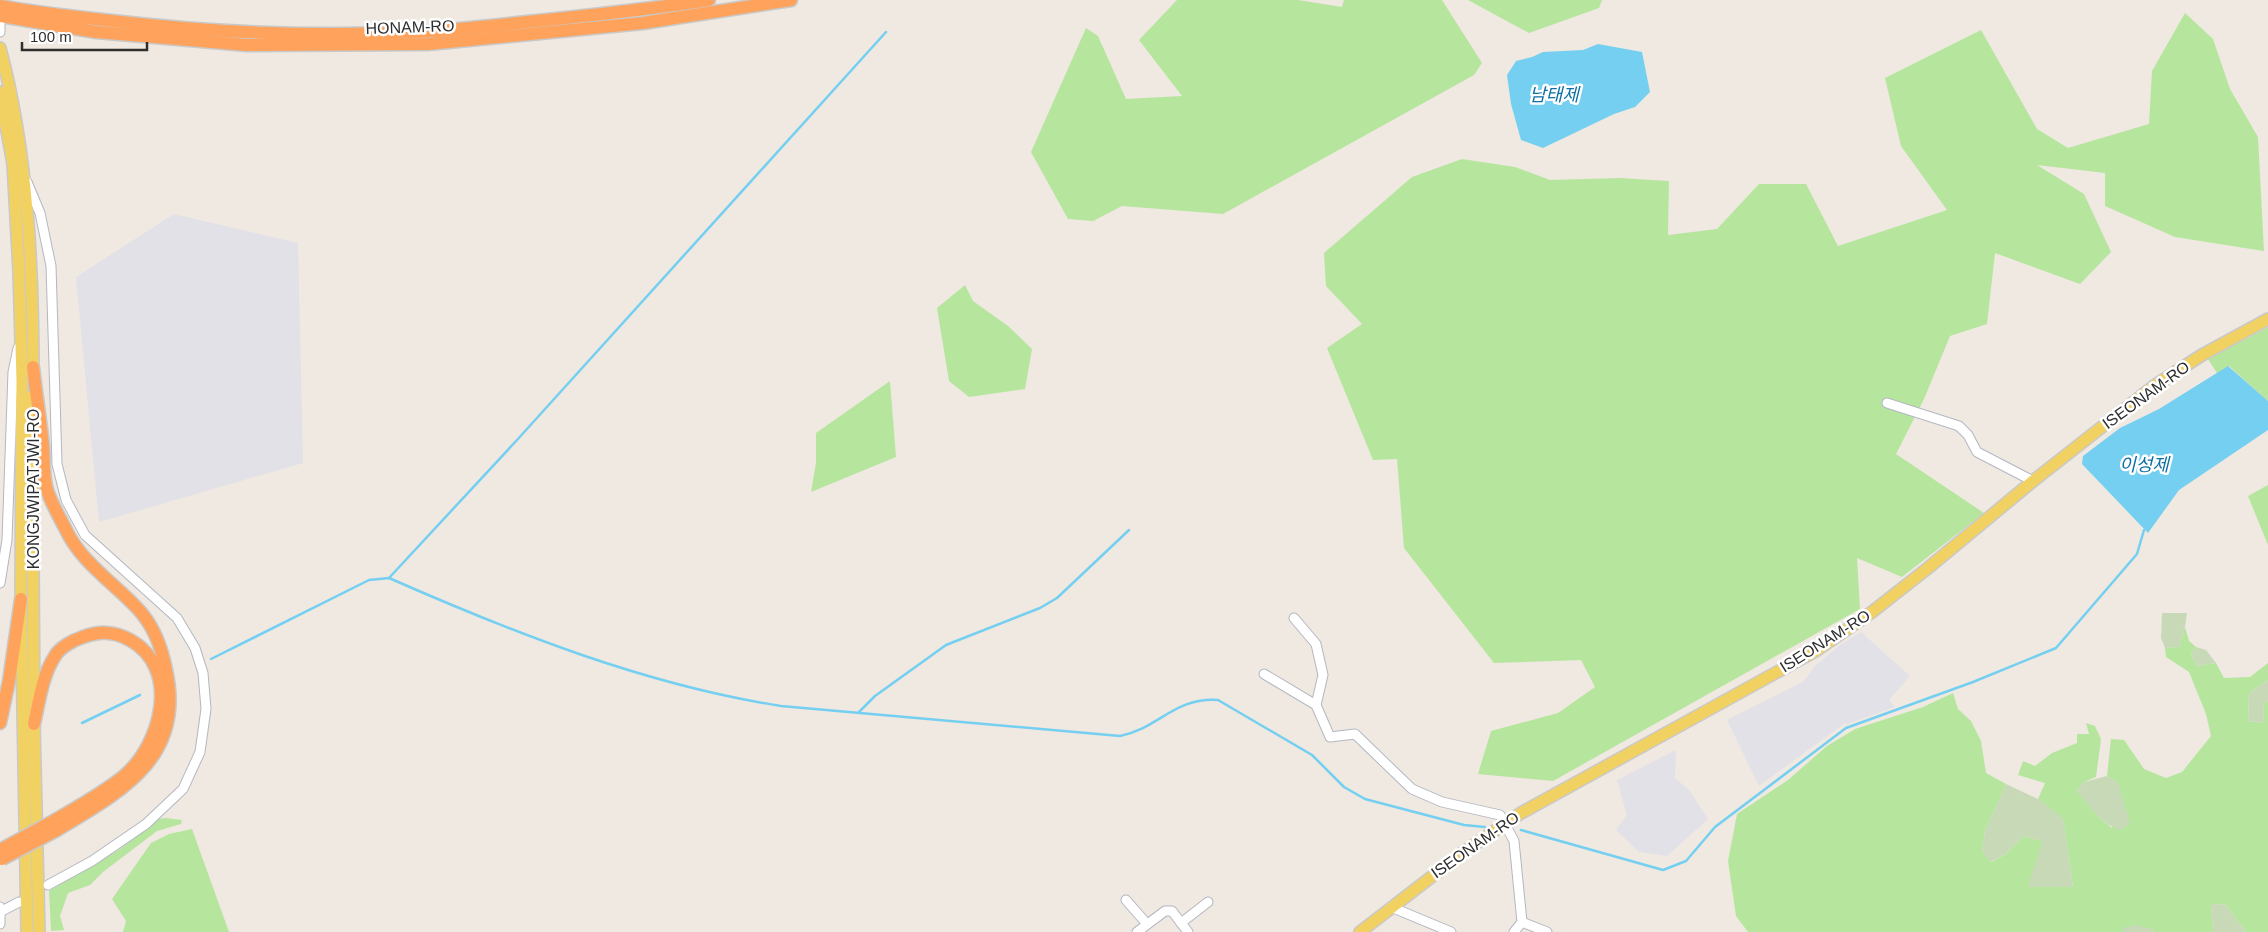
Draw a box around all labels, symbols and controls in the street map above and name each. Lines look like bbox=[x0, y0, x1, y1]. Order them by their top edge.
street label: HONAM-RO bbox=[365, 17, 455, 37]
scale bar bbox=[22, 20, 148, 52]
text: 100 m bbox=[30, 28, 72, 45]
water label: 남태제 bbox=[1529, 85, 1581, 105]
street label: ISEONAM-RO bbox=[2099, 358, 2193, 432]
street label: KONGJWIPATJWI-RO bbox=[25, 409, 42, 569]
water label: 이성제 bbox=[2119, 455, 2171, 475]
street label: ISEONAM-RO bbox=[1777, 606, 1873, 676]
street label: ISEONAM-RO bbox=[1428, 808, 1522, 882]

